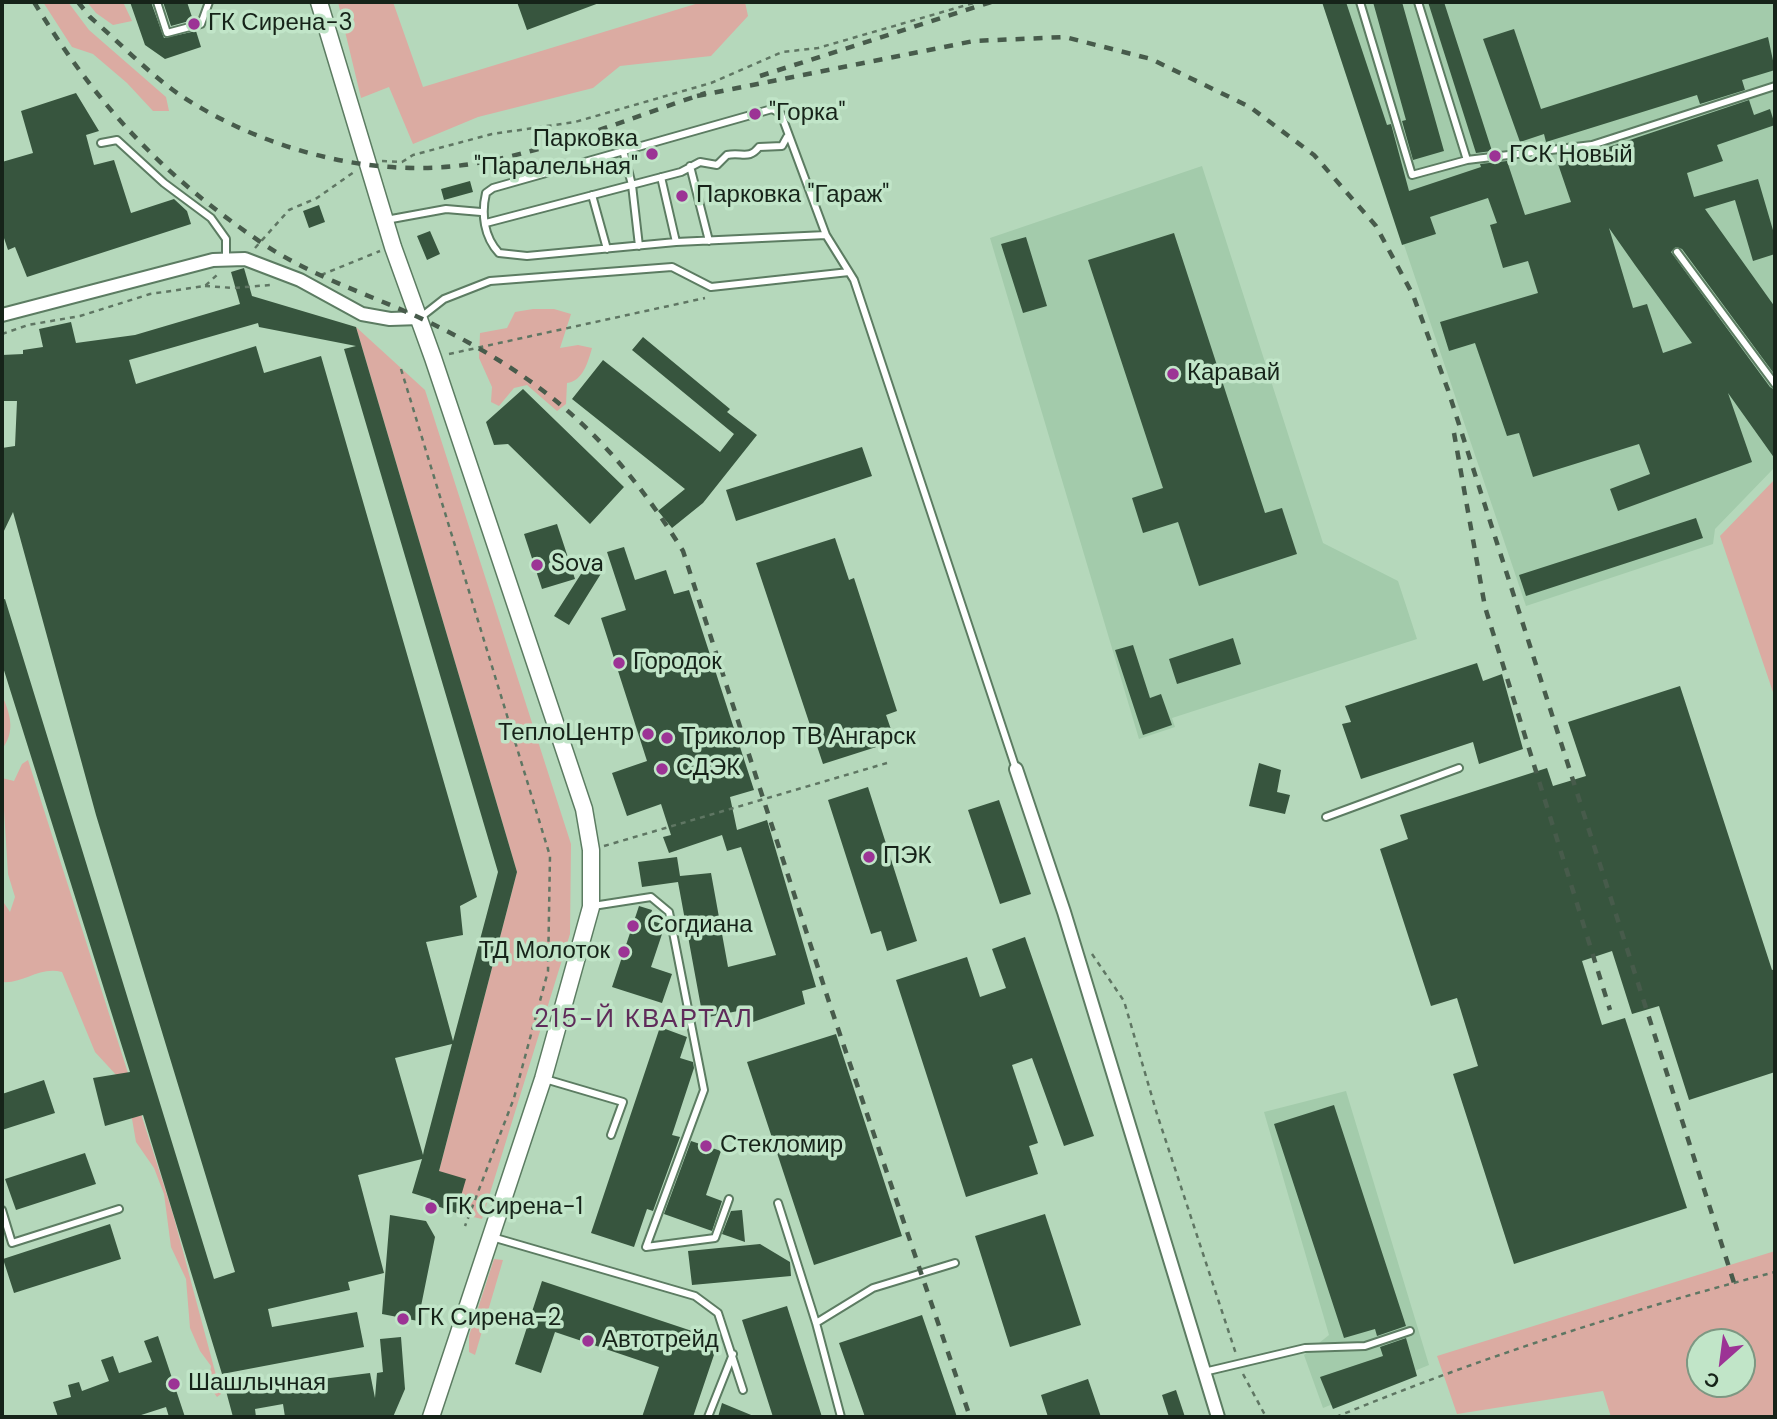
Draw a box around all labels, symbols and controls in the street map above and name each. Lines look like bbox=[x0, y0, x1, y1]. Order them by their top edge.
place label: ГК Сирена-3 bbox=[208, 10, 353, 38]
marker: ГК Сирена-3 bbox=[186, 16, 202, 32]
place label: "Горка" bbox=[769, 100, 845, 128]
marker: "Горка" bbox=[747, 106, 763, 122]
place label: Парковка "Паралельная" bbox=[474, 126, 638, 182]
place label: ГСК Новый bbox=[1509, 142, 1633, 170]
marker: Парковка "Паралельная" bbox=[644, 146, 660, 162]
marker: ГСК Новый bbox=[1487, 148, 1503, 164]
place label: Парковка "Гараж" bbox=[696, 182, 889, 210]
marker: Парковка "Гараж" bbox=[674, 188, 690, 204]
place label: Каравай bbox=[1187, 360, 1280, 388]
marker: Каравай bbox=[1165, 366, 1181, 382]
place label: Sova bbox=[551, 551, 604, 579]
marker: Sova bbox=[529, 557, 545, 573]
place label: Городок bbox=[633, 649, 722, 677]
marker: Городок bbox=[611, 655, 627, 671]
place label: ТеплоЦентр bbox=[498, 720, 634, 748]
place label: Триколор ТВ Ангарск bbox=[681, 724, 916, 752]
marker: ТеплоЦентр bbox=[640, 726, 656, 742]
marker: Триколор ТВ Ангарск bbox=[659, 730, 675, 746]
place label: СДЭК bbox=[676, 755, 740, 783]
marker: СДЭК bbox=[654, 761, 670, 777]
place label: ПЭК bbox=[883, 843, 931, 871]
marker: ПЭК bbox=[861, 849, 877, 865]
place label: Согдиана bbox=[647, 912, 753, 940]
marker: Согдиана bbox=[625, 918, 641, 934]
place label: ТД Молоток bbox=[479, 938, 610, 966]
marker: ТД Молоток bbox=[616, 944, 632, 960]
district label: 215-Й КВАРТАЛ bbox=[536, 1004, 752, 1036]
place label: Стекломир bbox=[720, 1132, 843, 1160]
marker: Стекломир bbox=[698, 1138, 714, 1154]
place label: ГК Сирена-1 bbox=[445, 1194, 583, 1222]
marker: ГК Сирена-1 bbox=[423, 1200, 439, 1216]
place label: ГК Сирена-2 bbox=[417, 1305, 561, 1333]
marker: ГК Сирена-2 bbox=[395, 1311, 411, 1327]
place label: Автотрейд bbox=[602, 1327, 719, 1355]
north arrow bbox=[1686, 1328, 1756, 1398]
marker: Автотрейд bbox=[580, 1333, 596, 1349]
text: С bbox=[1700, 1366, 1724, 1394]
place label: Шашлычная bbox=[188, 1370, 326, 1398]
marker: Шашлычная bbox=[166, 1376, 182, 1392]

